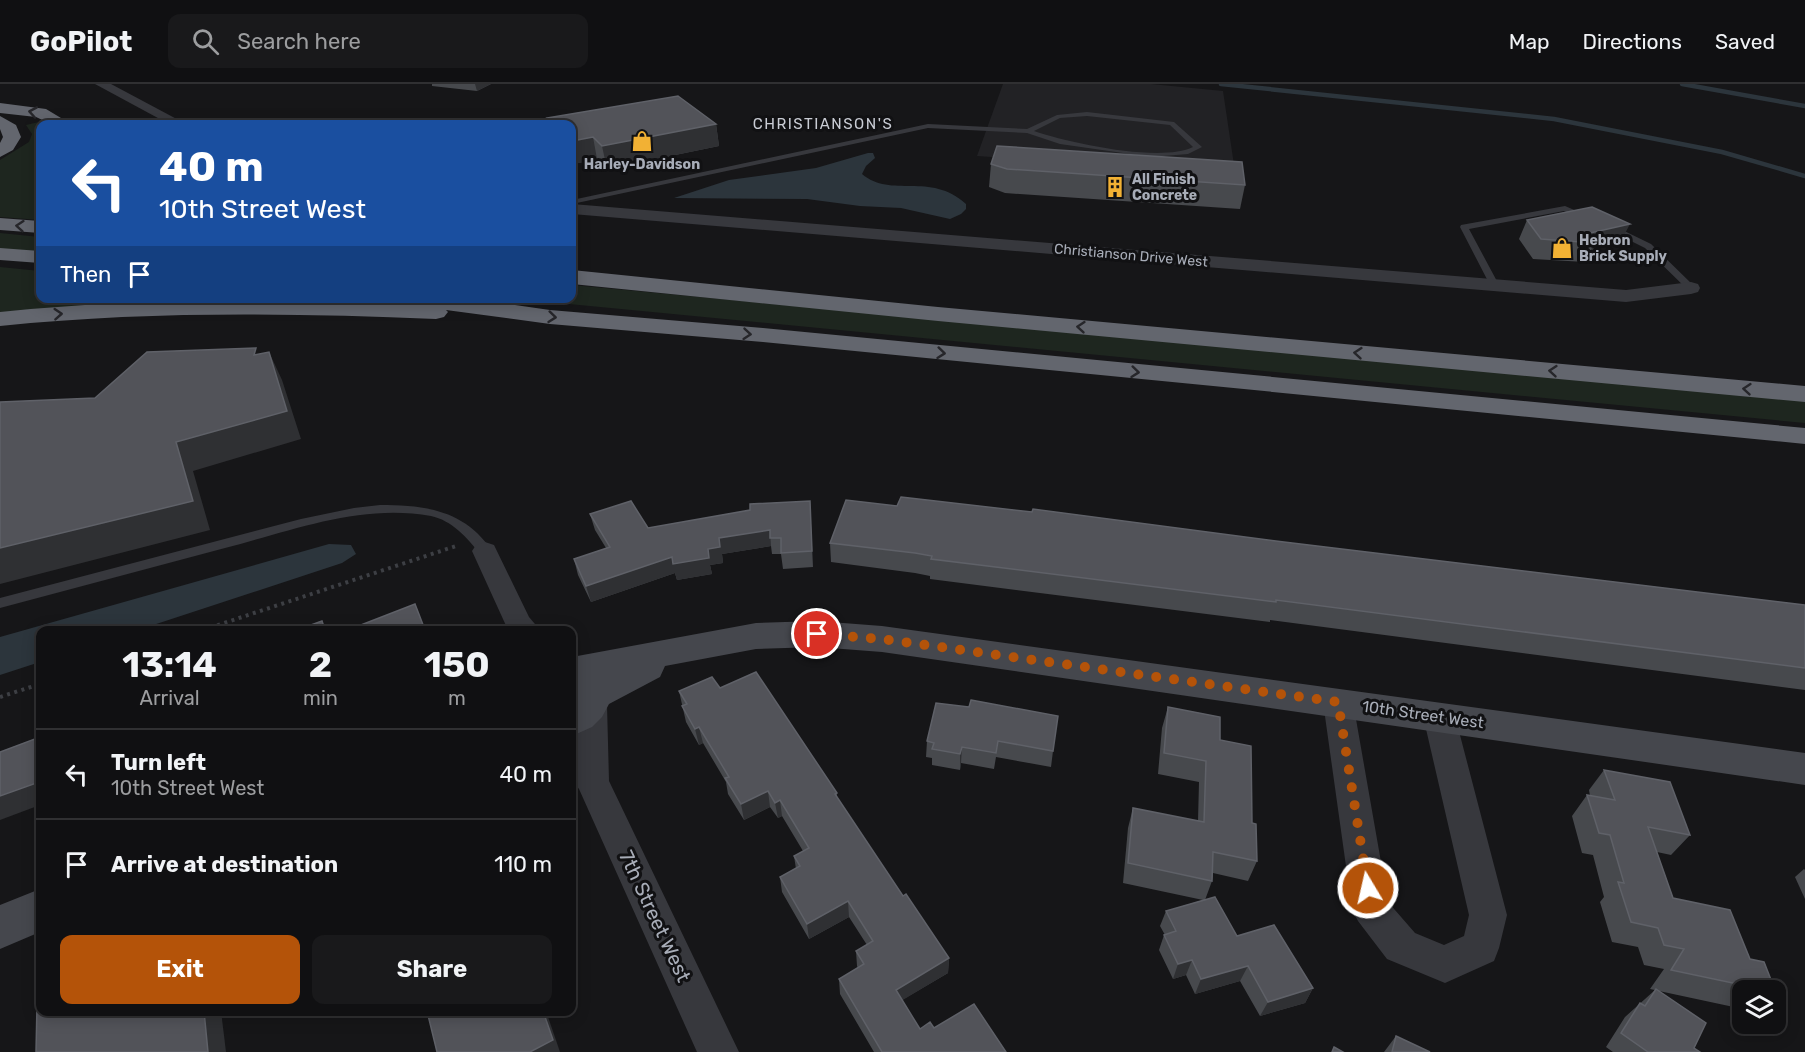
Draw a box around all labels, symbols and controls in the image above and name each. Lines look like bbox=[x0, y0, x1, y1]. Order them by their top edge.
search box bbox=[168, 14, 588, 68]
text: GoPilot bbox=[30, 25, 132, 58]
icon: search bbox=[189, 25, 222, 58]
text: Search here bbox=[237, 28, 361, 55]
text: Map bbox=[1509, 29, 1550, 54]
text: Directions bbox=[1583, 29, 1682, 54]
text: Saved bbox=[1715, 29, 1775, 54]
one-way arrow bbox=[28, 106, 38, 119]
district label: CHRISTIANSON'S bbox=[753, 115, 893, 133]
shop icon: Harley-Davidson bbox=[630, 129, 654, 153]
text: 40 m bbox=[159, 142, 264, 192]
icon: left bbox=[60, 144, 138, 222]
place label: Harley-Davidson bbox=[584, 156, 700, 173]
place label: All Finish Concrete bbox=[1132, 171, 1197, 204]
building icon: All Finish Concrete bbox=[1103, 175, 1127, 199]
text: 10th Street West bbox=[159, 193, 366, 225]
one-way arrow bbox=[16, 219, 25, 232]
place label: Hebron Brick Supply bbox=[1579, 232, 1668, 265]
shop icon: Hebron Brick Supply bbox=[1550, 236, 1574, 260]
street label: Christianson Drive West bbox=[1053, 240, 1209, 271]
icon: arrive bbox=[123, 258, 156, 291]
text: Then bbox=[60, 261, 111, 288]
one-way arrow bbox=[54, 307, 63, 320]
one-way arrow bbox=[548, 310, 557, 323]
one-way arrow bbox=[1076, 321, 1085, 334]
one-way arrow bbox=[742, 327, 751, 340]
one-way arrow bbox=[936, 346, 945, 359]
one-way arrow bbox=[1354, 347, 1363, 360]
one-way arrow bbox=[1130, 365, 1139, 378]
one-way arrow bbox=[1548, 365, 1557, 378]
one-way arrow bbox=[1742, 383, 1751, 396]
pin bbox=[791, 608, 842, 659]
icon: arrive bbox=[800, 617, 833, 650]
text: 13:14 bbox=[122, 643, 217, 686]
text: 2 bbox=[309, 643, 332, 686]
text: 150 bbox=[424, 643, 490, 686]
text: Arrival bbox=[140, 686, 200, 710]
text: min bbox=[303, 686, 338, 710]
text: m bbox=[448, 686, 466, 710]
street label: 10th Street West bbox=[1361, 697, 1485, 732]
text: Turn left bbox=[111, 749, 206, 776]
icon: left bbox=[60, 758, 93, 791]
text: 40 m bbox=[499, 761, 552, 788]
text: 10th Street West bbox=[111, 776, 264, 800]
street label: 7th Street West bbox=[614, 846, 696, 986]
icon: arrive bbox=[60, 848, 93, 881]
text: Arrive at destination bbox=[111, 851, 338, 878]
text: 110 m bbox=[494, 851, 552, 878]
position arrow bbox=[1336, 856, 1400, 920]
button: Exit bbox=[60, 935, 300, 1004]
button: Share bbox=[312, 935, 552, 1004]
map controls bbox=[1732, 980, 1786, 1034]
button: layers bbox=[1732, 980, 1786, 1034]

